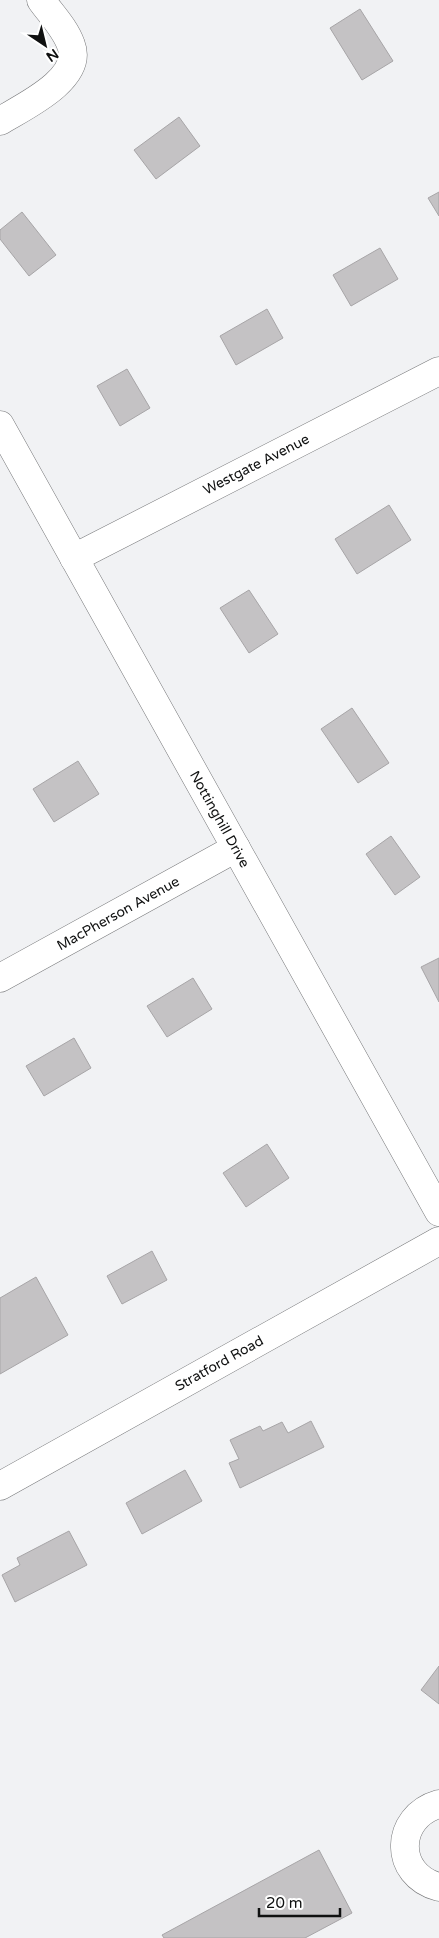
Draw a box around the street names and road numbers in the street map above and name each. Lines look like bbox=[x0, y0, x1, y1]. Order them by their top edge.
street label: Westgate Avenue bbox=[200, 430, 312, 499]
street label: Nottinghill Drive bbox=[186, 768, 253, 871]
street label: MacPherson Avenue bbox=[54, 873, 183, 954]
street label: Stratford Road bbox=[172, 1332, 266, 1395]

